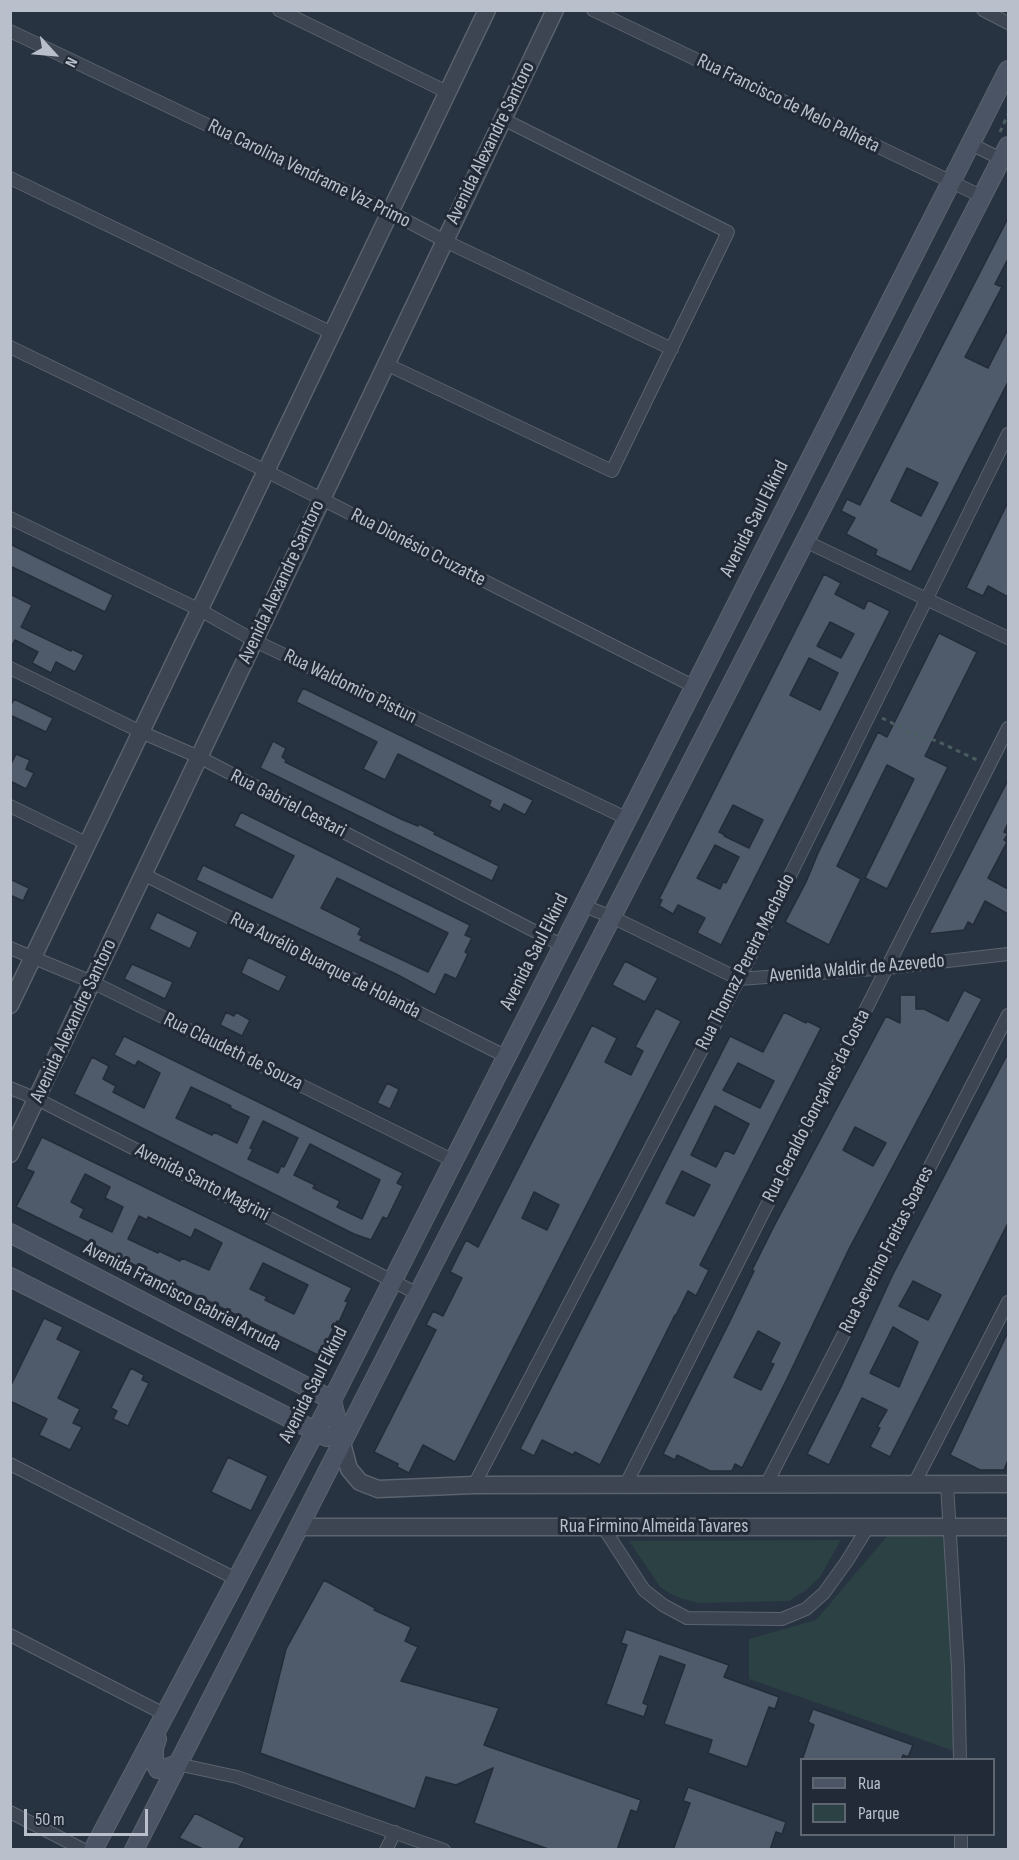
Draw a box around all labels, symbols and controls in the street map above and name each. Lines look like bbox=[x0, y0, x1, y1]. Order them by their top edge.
north arrow bbox=[24, 24, 84, 84]
street label: Rua Francisco de Melo Palheta bbox=[693, 49, 883, 159]
text: N bbox=[60, 54, 81, 70]
street label: Avenida Alexandre Santoro bbox=[441, 58, 541, 228]
street label: Rua Carolina Vendrame Vaz Primo bbox=[204, 114, 414, 234]
street label: Avenida Saul Elkind bbox=[715, 457, 795, 581]
street label: Avenida Alexandre Santoro bbox=[234, 497, 330, 667]
street label: Rua Dionésio Cruzatte bbox=[347, 504, 489, 592]
street label: Rua Waldomiro Pistun bbox=[280, 644, 420, 730]
street label: Rua Gabriel Cestari bbox=[226, 765, 350, 843]
street label: Rua Thomaz Pereira Machado bbox=[691, 870, 801, 1054]
street label: Avenida Saul Elkind bbox=[495, 890, 575, 1014]
street label: Rua Aurélio Buarque de Holanda bbox=[226, 908, 424, 1024]
street label: Avenida Alexandre Santoro bbox=[26, 936, 122, 1106]
street label: Avenida Waldir de Azevedo bbox=[768, 949, 946, 989]
street label: Rua Geraldo Gonçalves da Costa bbox=[758, 1006, 876, 1206]
street label: Rua Claudeth de Souza bbox=[160, 1008, 306, 1096]
street label: Avenida Santo Magrini bbox=[131, 1139, 273, 1227]
street label: Rua Severino Freitas Soares bbox=[835, 1163, 939, 1337]
street label: Avenida Francisco Gabriel Arruda bbox=[79, 1237, 285, 1357]
street label: Avenida Saul Elkind bbox=[274, 1323, 354, 1447]
street label: Rua Firmino Almeida Tavares bbox=[560, 1515, 748, 1539]
legend bbox=[800, 1758, 995, 1836]
text: Rua bbox=[858, 1773, 881, 1794]
scale bar bbox=[27, 1797, 152, 1835]
text: Parque bbox=[858, 1803, 899, 1824]
text: 50 m bbox=[35, 1809, 65, 1830]

